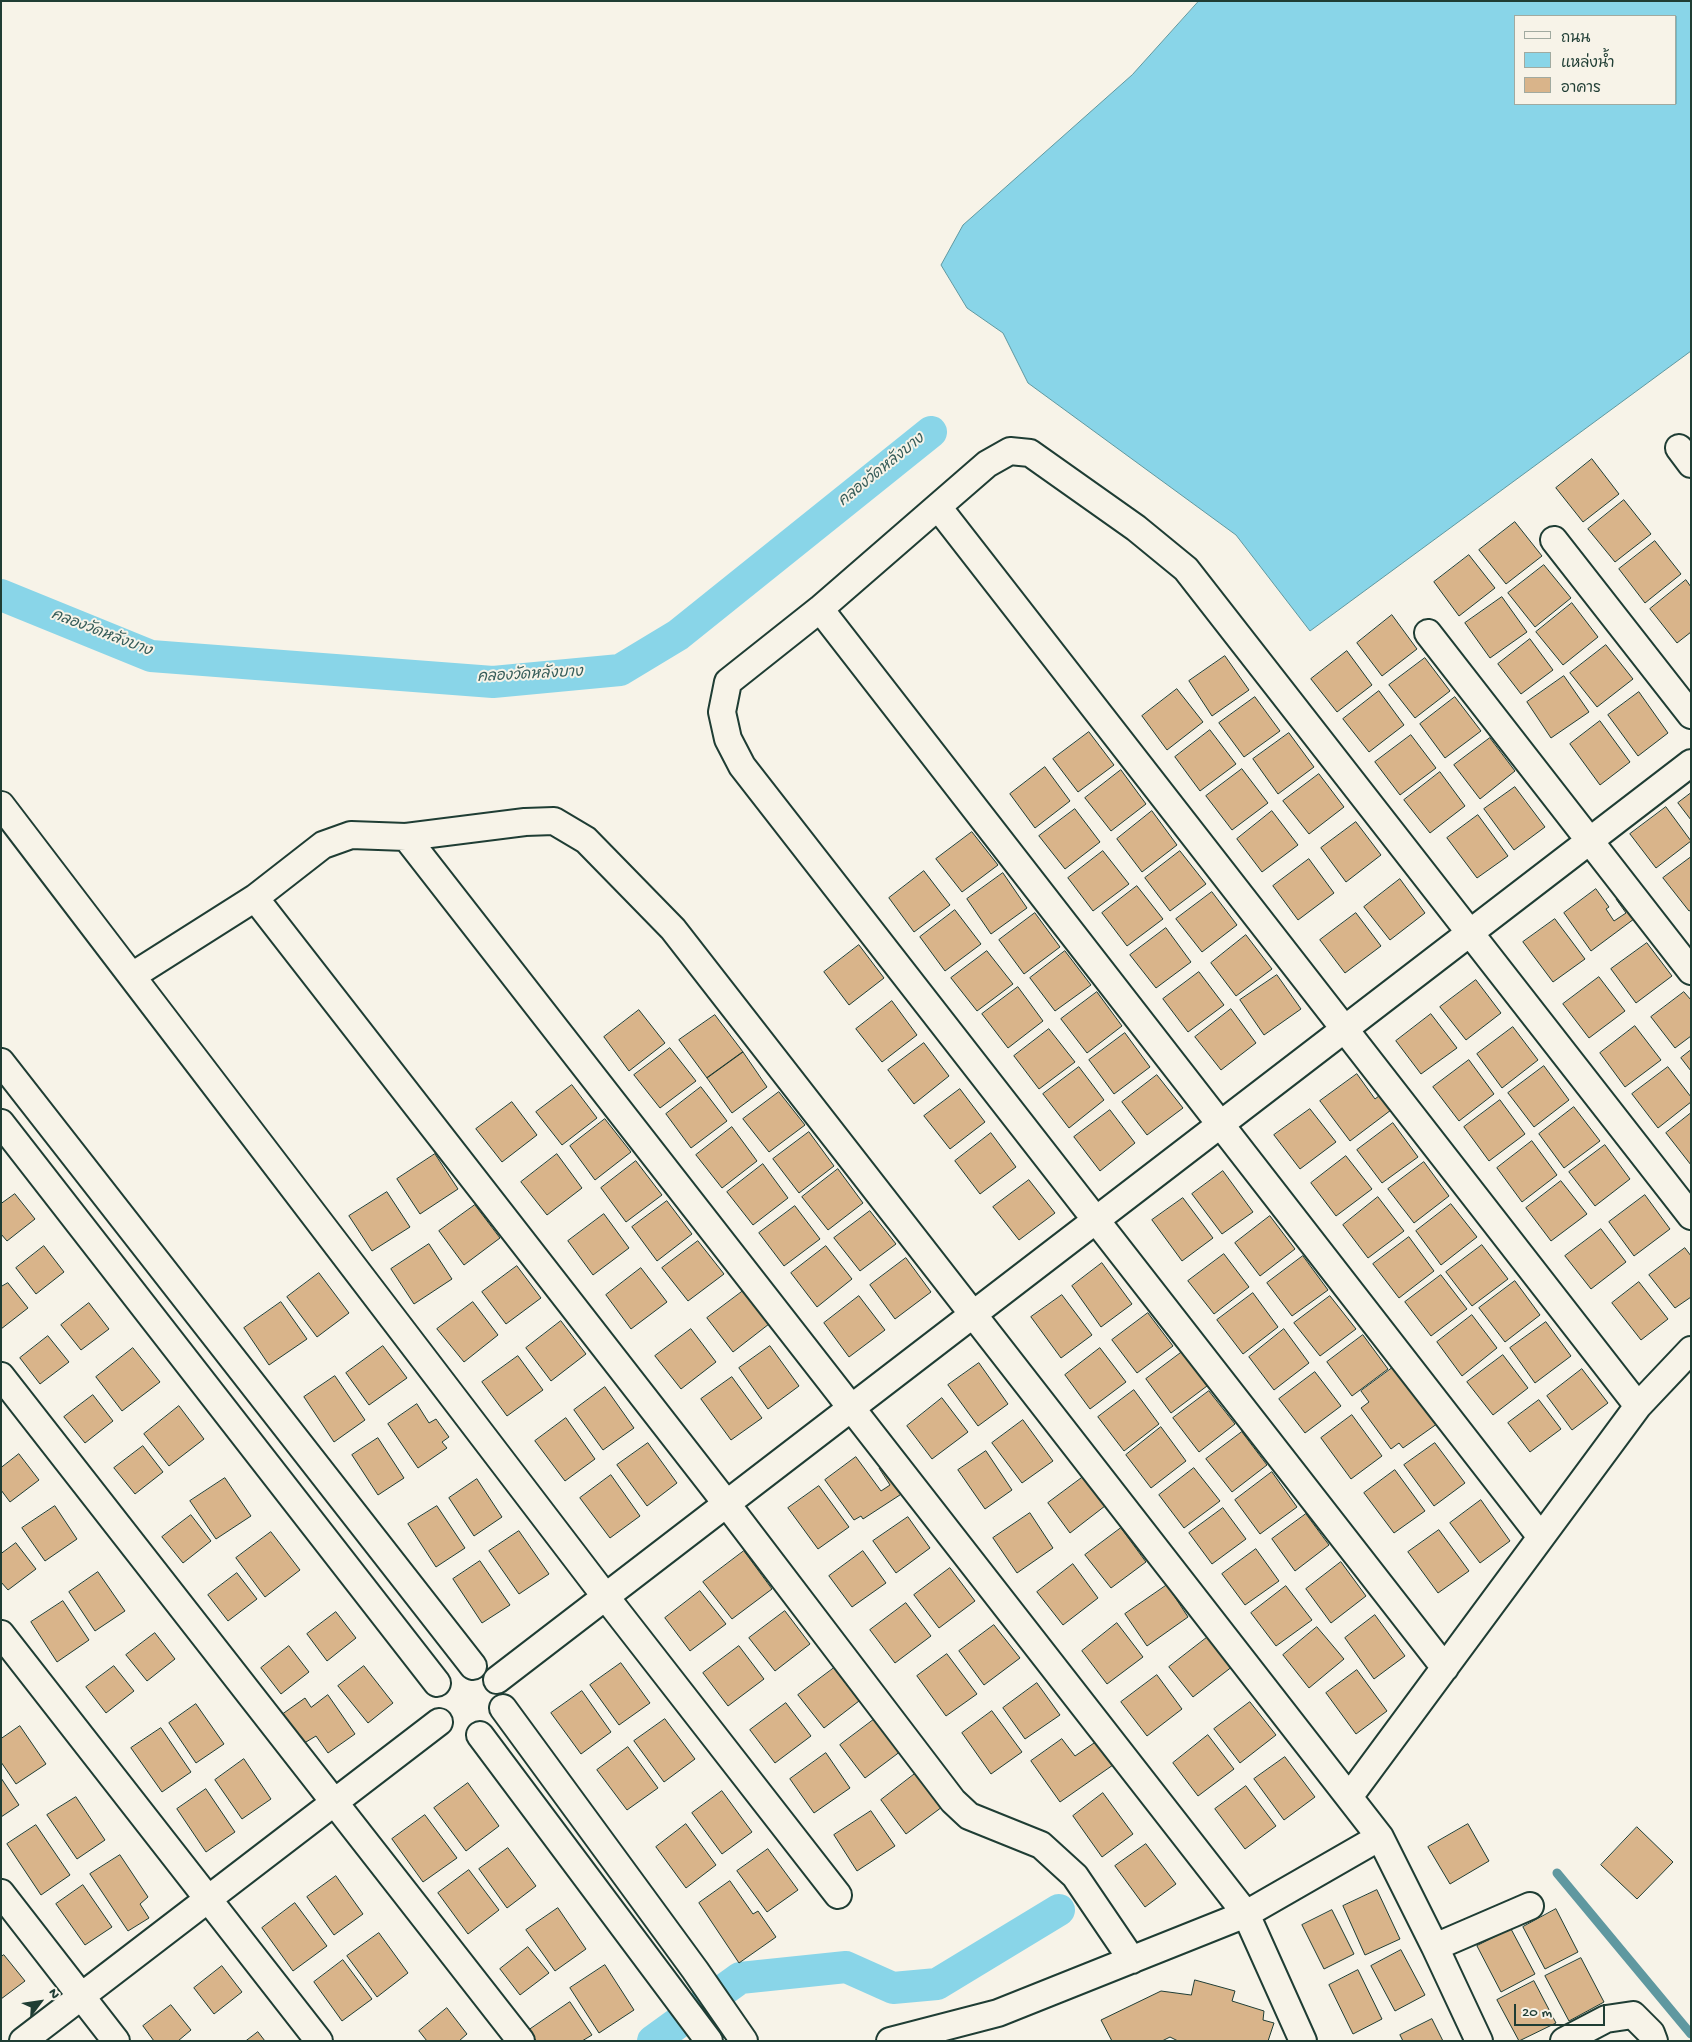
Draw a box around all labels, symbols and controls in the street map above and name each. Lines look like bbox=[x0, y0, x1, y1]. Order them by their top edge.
legend bbox=[1514, 15, 1677, 105]
text: ถนน bbox=[1561, 30, 1590, 48]
text: แหล่งน้ำ bbox=[1561, 55, 1615, 73]
text: อาคาร bbox=[1561, 80, 1601, 98]
water label: คลองวัดหลังบาง bbox=[835, 431, 929, 511]
water label: คลองวัดหลังบาง bbox=[48, 607, 154, 661]
water label: คลองวัดหลังบาง bbox=[477, 664, 583, 688]
north arrow bbox=[15, 1977, 65, 2027]
text: N bbox=[44, 1986, 63, 2002]
scale bar bbox=[1517, 1994, 1608, 2026]
text: 20 m bbox=[1522, 2004, 1552, 2022]

